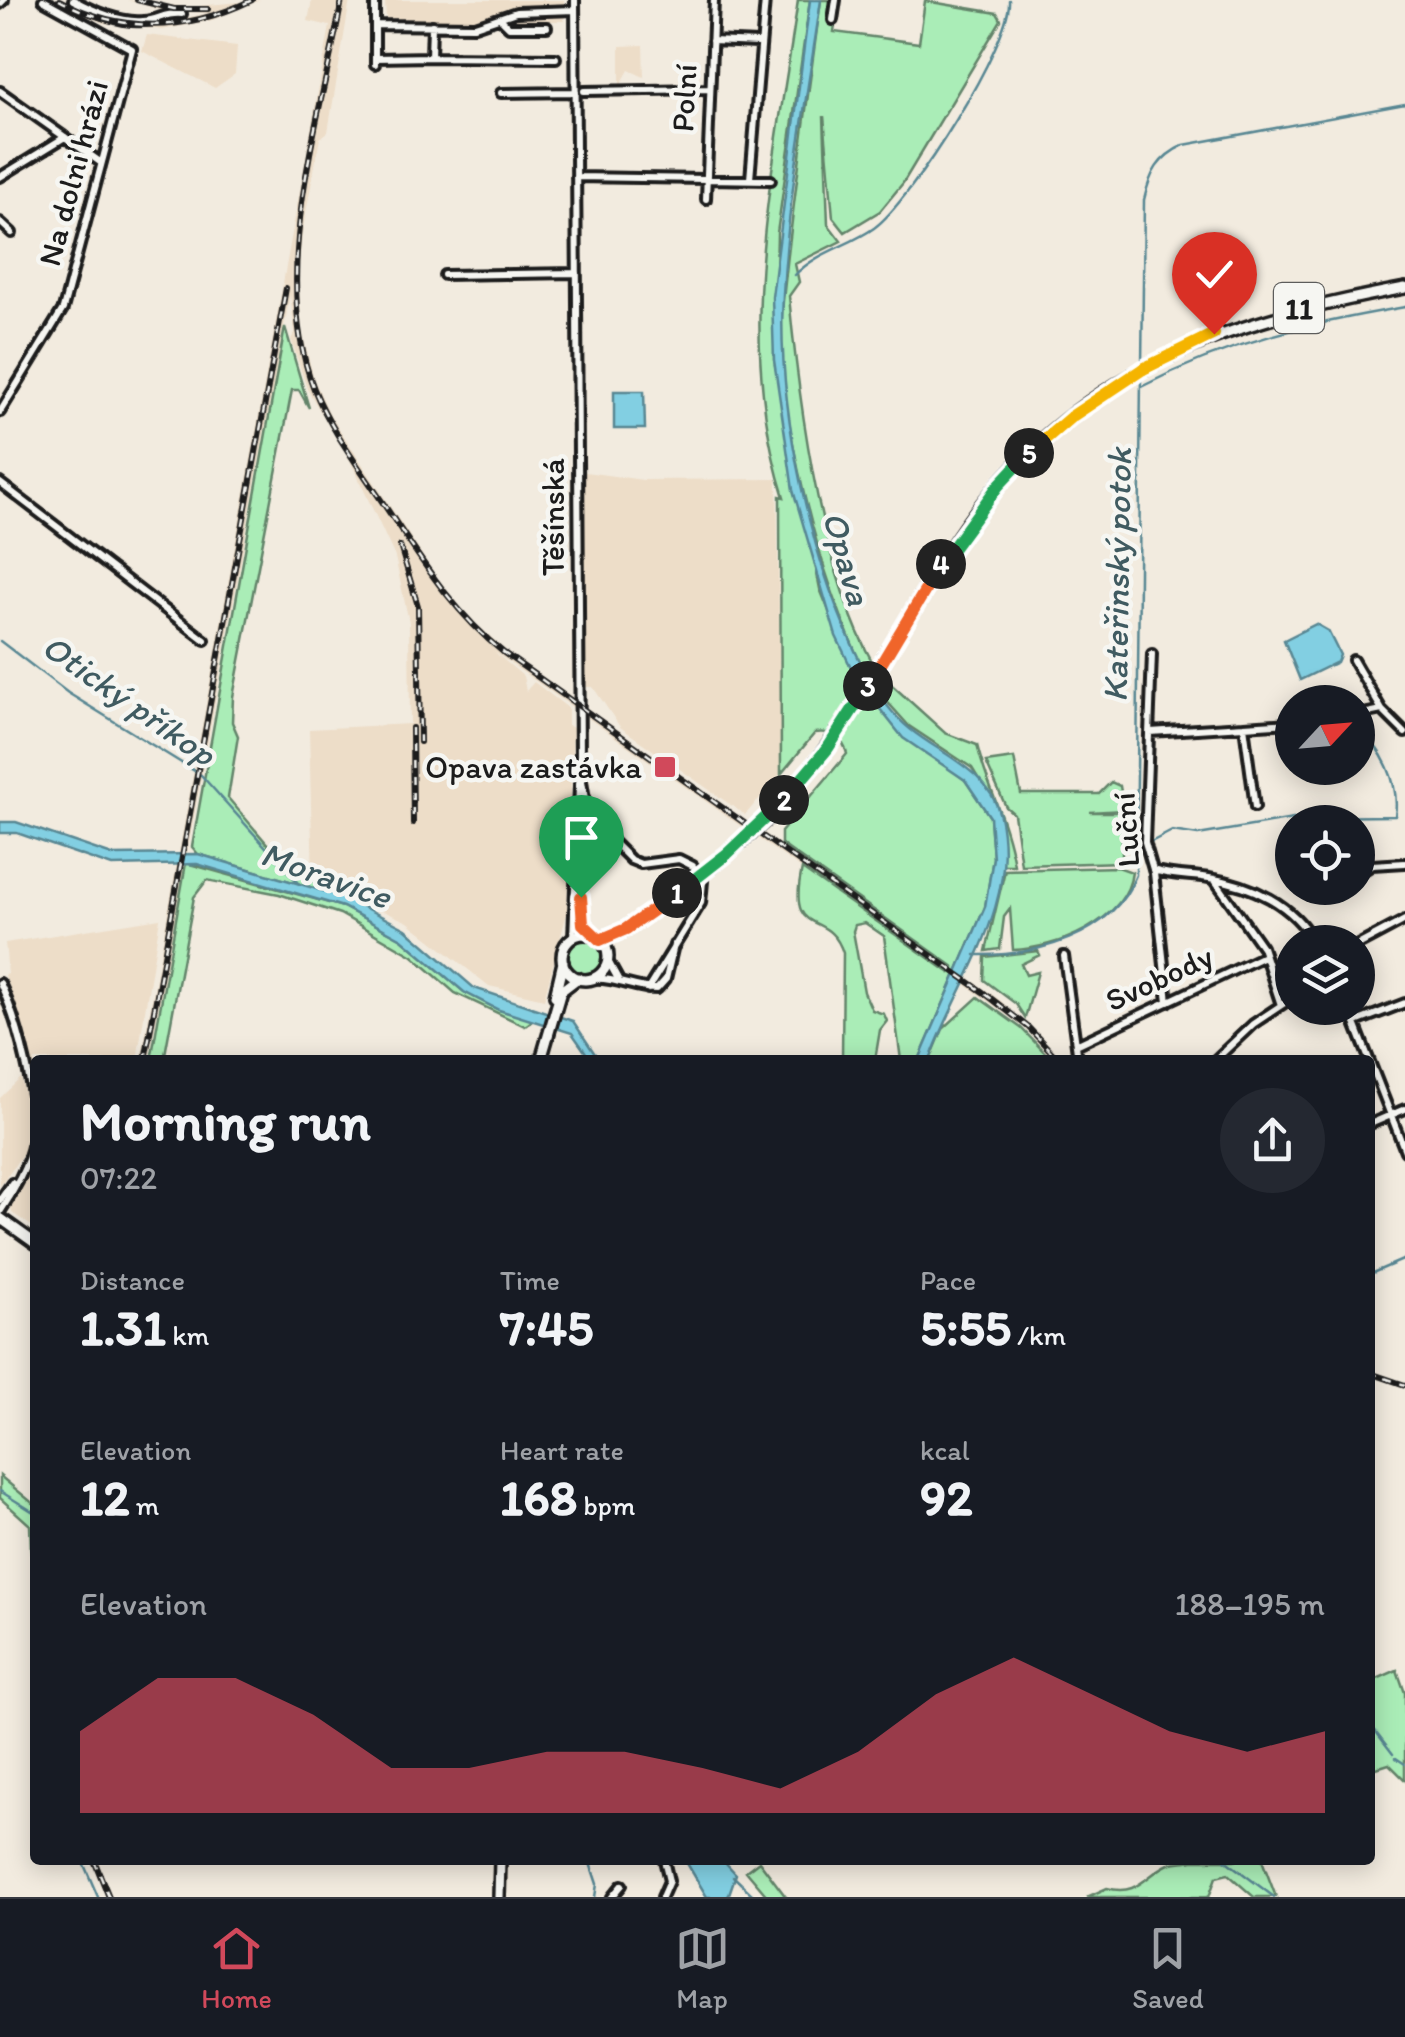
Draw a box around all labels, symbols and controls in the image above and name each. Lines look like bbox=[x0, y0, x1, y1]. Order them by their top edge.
street label: Polní bbox=[663, 63, 705, 133]
street label: Na dolni hrázi bbox=[30, 76, 116, 270]
pin bbox=[1172, 232, 1257, 335]
icon: check bbox=[1187, 247, 1242, 302]
road number: 11 bbox=[1274, 283, 1324, 333]
pin: 5 bbox=[1004, 428, 1054, 478]
text: 5 bbox=[1022, 436, 1036, 470]
water label: Kateřinský potok bbox=[1094, 446, 1140, 702]
street label: Těšínská bbox=[534, 458, 572, 576]
water label: Opava bbox=[814, 506, 881, 610]
pin: 4 bbox=[916, 539, 966, 589]
text: 4 bbox=[933, 547, 949, 581]
water label: Otický příkop bbox=[34, 625, 225, 776]
pin: 3 bbox=[843, 661, 893, 711]
text: 3 bbox=[860, 669, 876, 703]
north arrow bbox=[1275, 685, 1375, 785]
map controls bbox=[1275, 685, 1375, 1025]
place label: Opava zastávka bbox=[425, 748, 642, 786]
marker: Opava zastávka bbox=[652, 754, 678, 780]
pin: 2 bbox=[759, 775, 809, 825]
text: 2 bbox=[777, 783, 791, 817]
street label: Luční bbox=[1104, 791, 1148, 869]
pin bbox=[539, 795, 624, 898]
button: locate bbox=[1275, 805, 1375, 905]
icon: arrive bbox=[554, 810, 609, 865]
water label: Moravice bbox=[255, 832, 399, 919]
pin: 1 bbox=[652, 868, 702, 918]
text: 1 bbox=[671, 876, 684, 910]
button: layers bbox=[1275, 925, 1375, 1025]
street label: Svobody bbox=[1099, 937, 1219, 1019]
text: Morning run bbox=[80, 1088, 371, 1154]
button: share bbox=[1220, 1088, 1325, 1193]
text: 07:22 bbox=[80, 1159, 157, 1197]
text: Distance bbox=[80, 1263, 185, 1297]
text: Time bbox=[500, 1263, 560, 1297]
text: Pace bbox=[920, 1263, 976, 1297]
text: 1.31 bbox=[80, 1297, 166, 1358]
text: 7:45 bbox=[500, 1297, 593, 1358]
text: 5:55 bbox=[920, 1297, 1011, 1358]
text: km bbox=[166, 1318, 209, 1352]
text: /km bbox=[1011, 1318, 1066, 1352]
text: Elevation bbox=[80, 1433, 191, 1467]
text: Heart rate bbox=[500, 1433, 624, 1467]
text: kcal bbox=[920, 1433, 970, 1467]
text: 12 bbox=[80, 1467, 130, 1528]
text: 168 bbox=[500, 1467, 577, 1528]
text: 92 bbox=[920, 1467, 972, 1528]
text: m bbox=[130, 1488, 159, 1522]
text: bpm bbox=[577, 1488, 635, 1522]
text: Elevation bbox=[80, 1585, 207, 1623]
text: 188–195 m bbox=[1175, 1585, 1325, 1623]
tab: Home bbox=[201, 1921, 272, 2015]
tab: Map bbox=[675, 1921, 730, 2015]
tab: Saved bbox=[1132, 1921, 1204, 2015]

